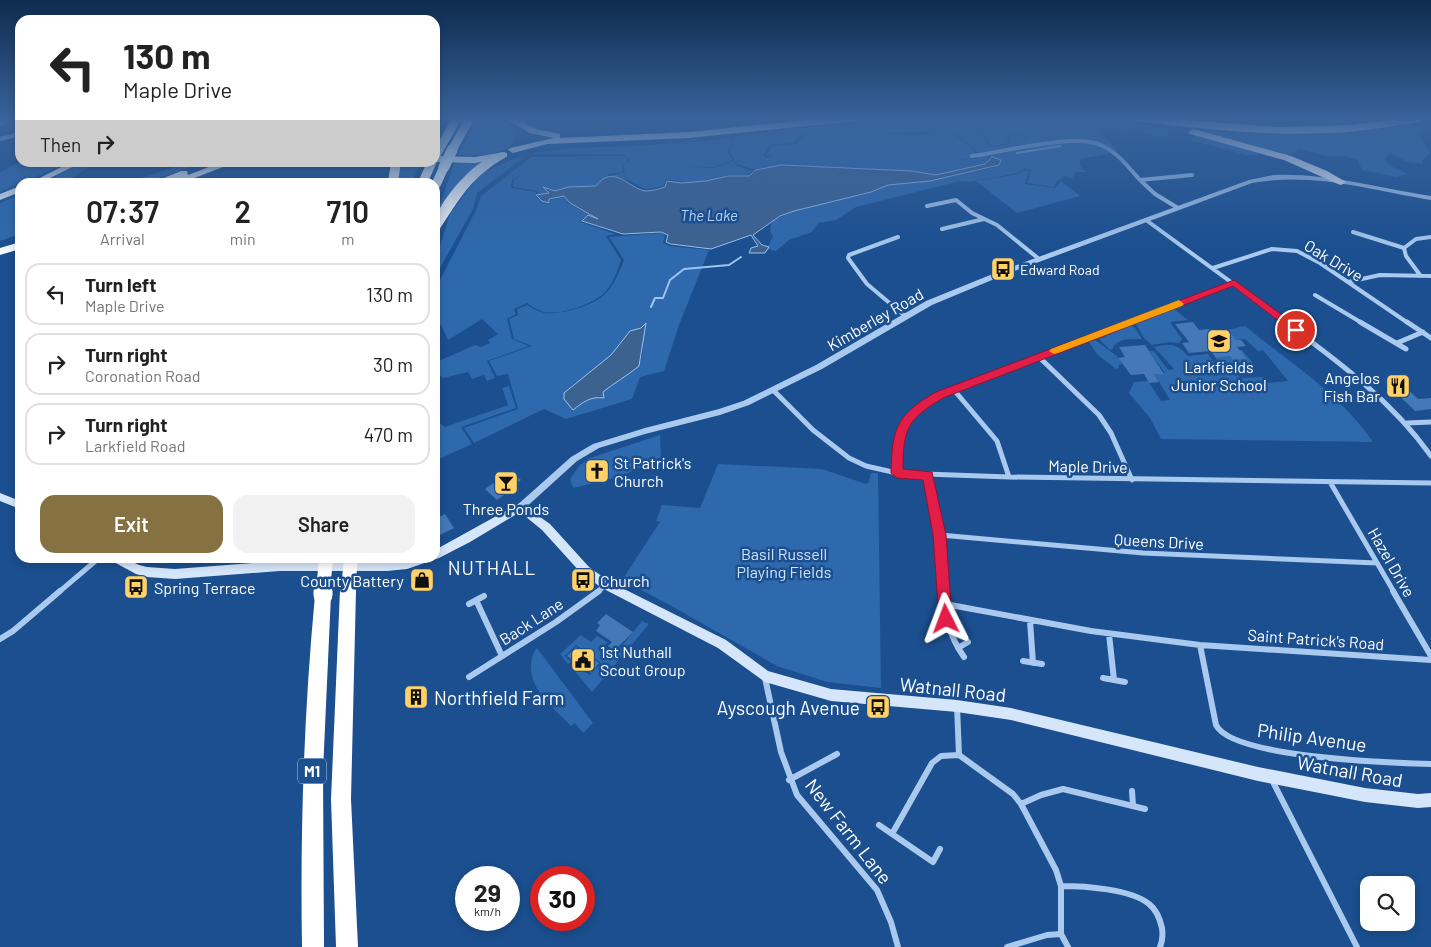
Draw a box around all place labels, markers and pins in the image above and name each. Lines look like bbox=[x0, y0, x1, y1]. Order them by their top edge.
bus stop icon: Edward Road bbox=[990, 256, 1016, 282]
place label: Edward Road bbox=[1020, 261, 1100, 278]
pin bbox=[1275, 309, 1317, 351]
school or university icon: Larkfields Junior School bbox=[1206, 328, 1232, 354]
place label: Larkfields Junior School bbox=[1171, 357, 1267, 394]
place label: Angelos Fish Bar bbox=[1323, 368, 1380, 405]
restaurant icon: Angelos Fish Bar bbox=[1385, 373, 1411, 399]
place label: St Patrick's Church bbox=[614, 453, 691, 490]
church icon: St Patrick's Church bbox=[584, 458, 610, 484]
bar icon: Three Ponds bbox=[493, 470, 519, 496]
place label: Three Ponds bbox=[463, 499, 549, 518]
shop icon: County Battery bbox=[409, 567, 435, 593]
bus stop icon: Church bbox=[570, 567, 596, 593]
place label: County Battery bbox=[300, 571, 405, 590]
place label: Church bbox=[600, 571, 650, 590]
bus stop icon: Spring Terrace bbox=[123, 574, 149, 600]
place label: Spring Terrace bbox=[154, 578, 256, 597]
place label: 1st Nuthall Scout Group bbox=[600, 642, 686, 679]
public building icon: 1st Nuthall Scout Group bbox=[570, 647, 596, 673]
building icon: Northfield Farm bbox=[403, 684, 429, 710]
place label: Northfield Farm bbox=[434, 686, 564, 709]
bus stop icon: Ayscough Avenue bbox=[865, 694, 891, 720]
place label: Ayscough Avenue bbox=[717, 696, 860, 719]

